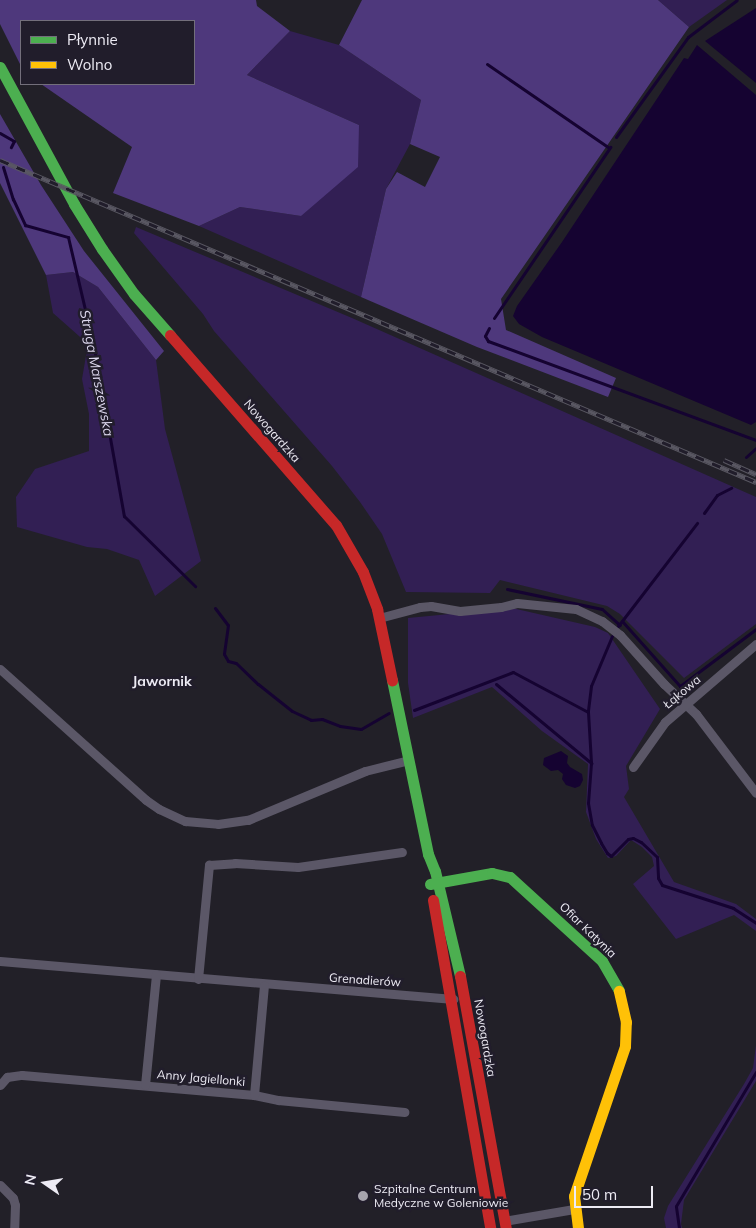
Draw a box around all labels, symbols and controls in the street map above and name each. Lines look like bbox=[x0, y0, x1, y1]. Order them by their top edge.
legend bbox=[20, 20, 195, 85]
text: Płynnie bbox=[67, 30, 118, 49]
text: Wolno bbox=[67, 55, 112, 74]
water label: Struga Marszewska bbox=[76, 308, 118, 438]
street label: Nowogardzka bbox=[241, 397, 303, 465]
street label: Łąkowa bbox=[661, 672, 703, 712]
district label: Jawornik bbox=[132, 673, 192, 689]
street label: Ofiar Katynia bbox=[557, 899, 619, 961]
street label: Grenadierów bbox=[329, 970, 401, 990]
street label: Nowogardzka bbox=[471, 998, 499, 1078]
street label: Anny Jagiellonki bbox=[156, 1067, 246, 1089]
north arrow bbox=[20, 1158, 70, 1208]
text: N bbox=[20, 1172, 40, 1187]
scale bar bbox=[576, 1176, 655, 1208]
place label: Szpitalne Centrum Medyczne w Goleniowie bbox=[374, 1182, 508, 1210]
text: 50 m bbox=[582, 1185, 617, 1204]
marker: Szpitalne Centrum Medyczne w Goleniowie bbox=[356, 1189, 370, 1203]

